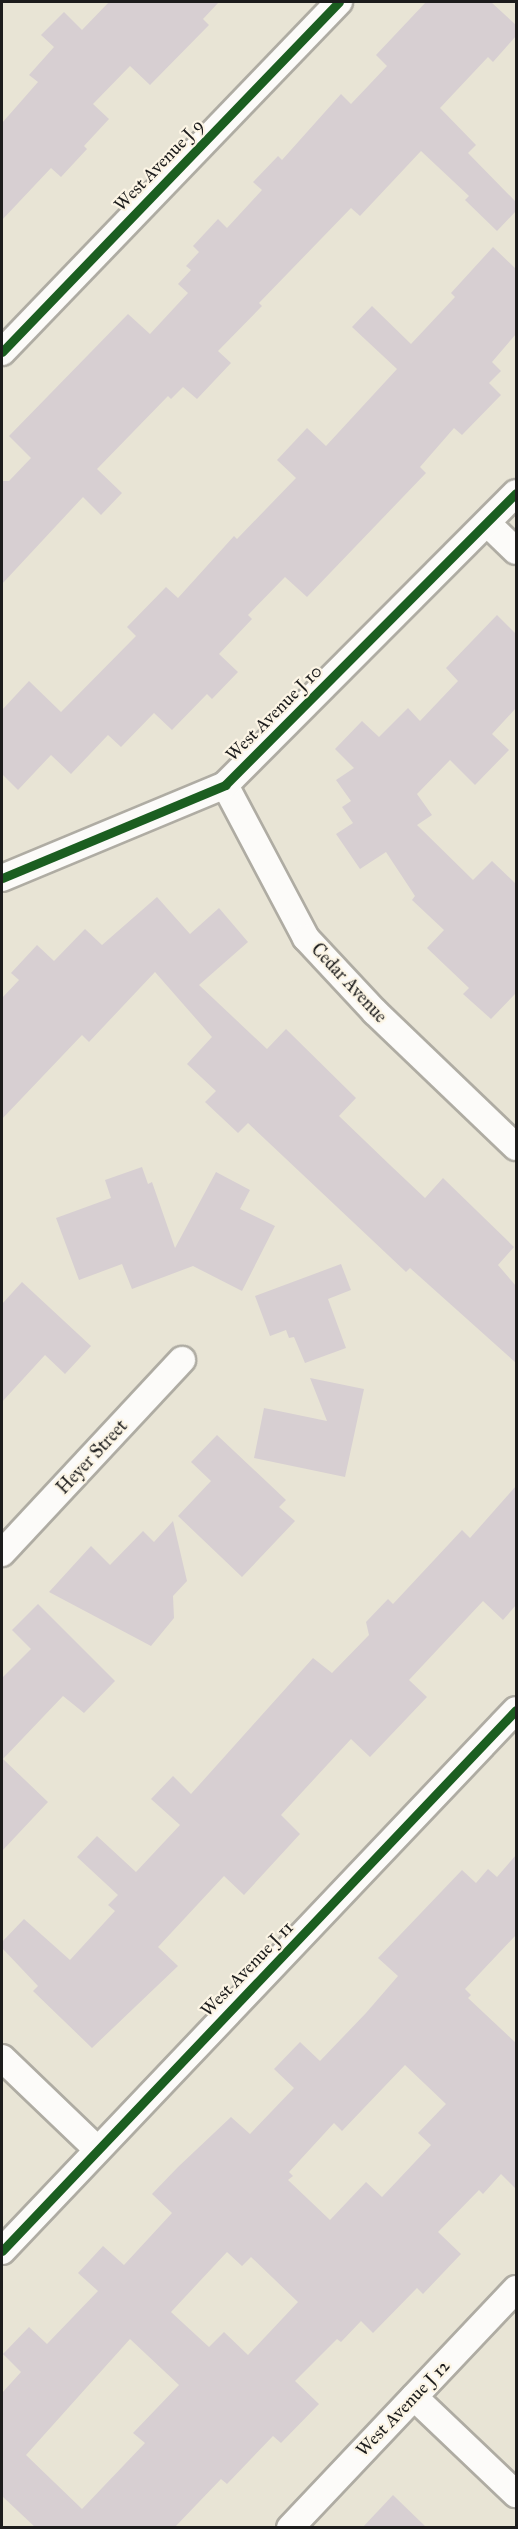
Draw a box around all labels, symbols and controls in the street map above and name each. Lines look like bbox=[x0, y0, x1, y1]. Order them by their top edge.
street label: West Avenue J 9 bbox=[110, 115, 208, 215]
street label: West Avenue J 10 bbox=[221, 660, 327, 766]
street label: Cedar Avenue bbox=[307, 939, 391, 1027]
street label: Heyer Street bbox=[52, 1415, 132, 1499]
street label: West Avenue J 11 bbox=[196, 1917, 298, 2021]
street label: West Avenue J 12 bbox=[352, 2355, 454, 2461]

